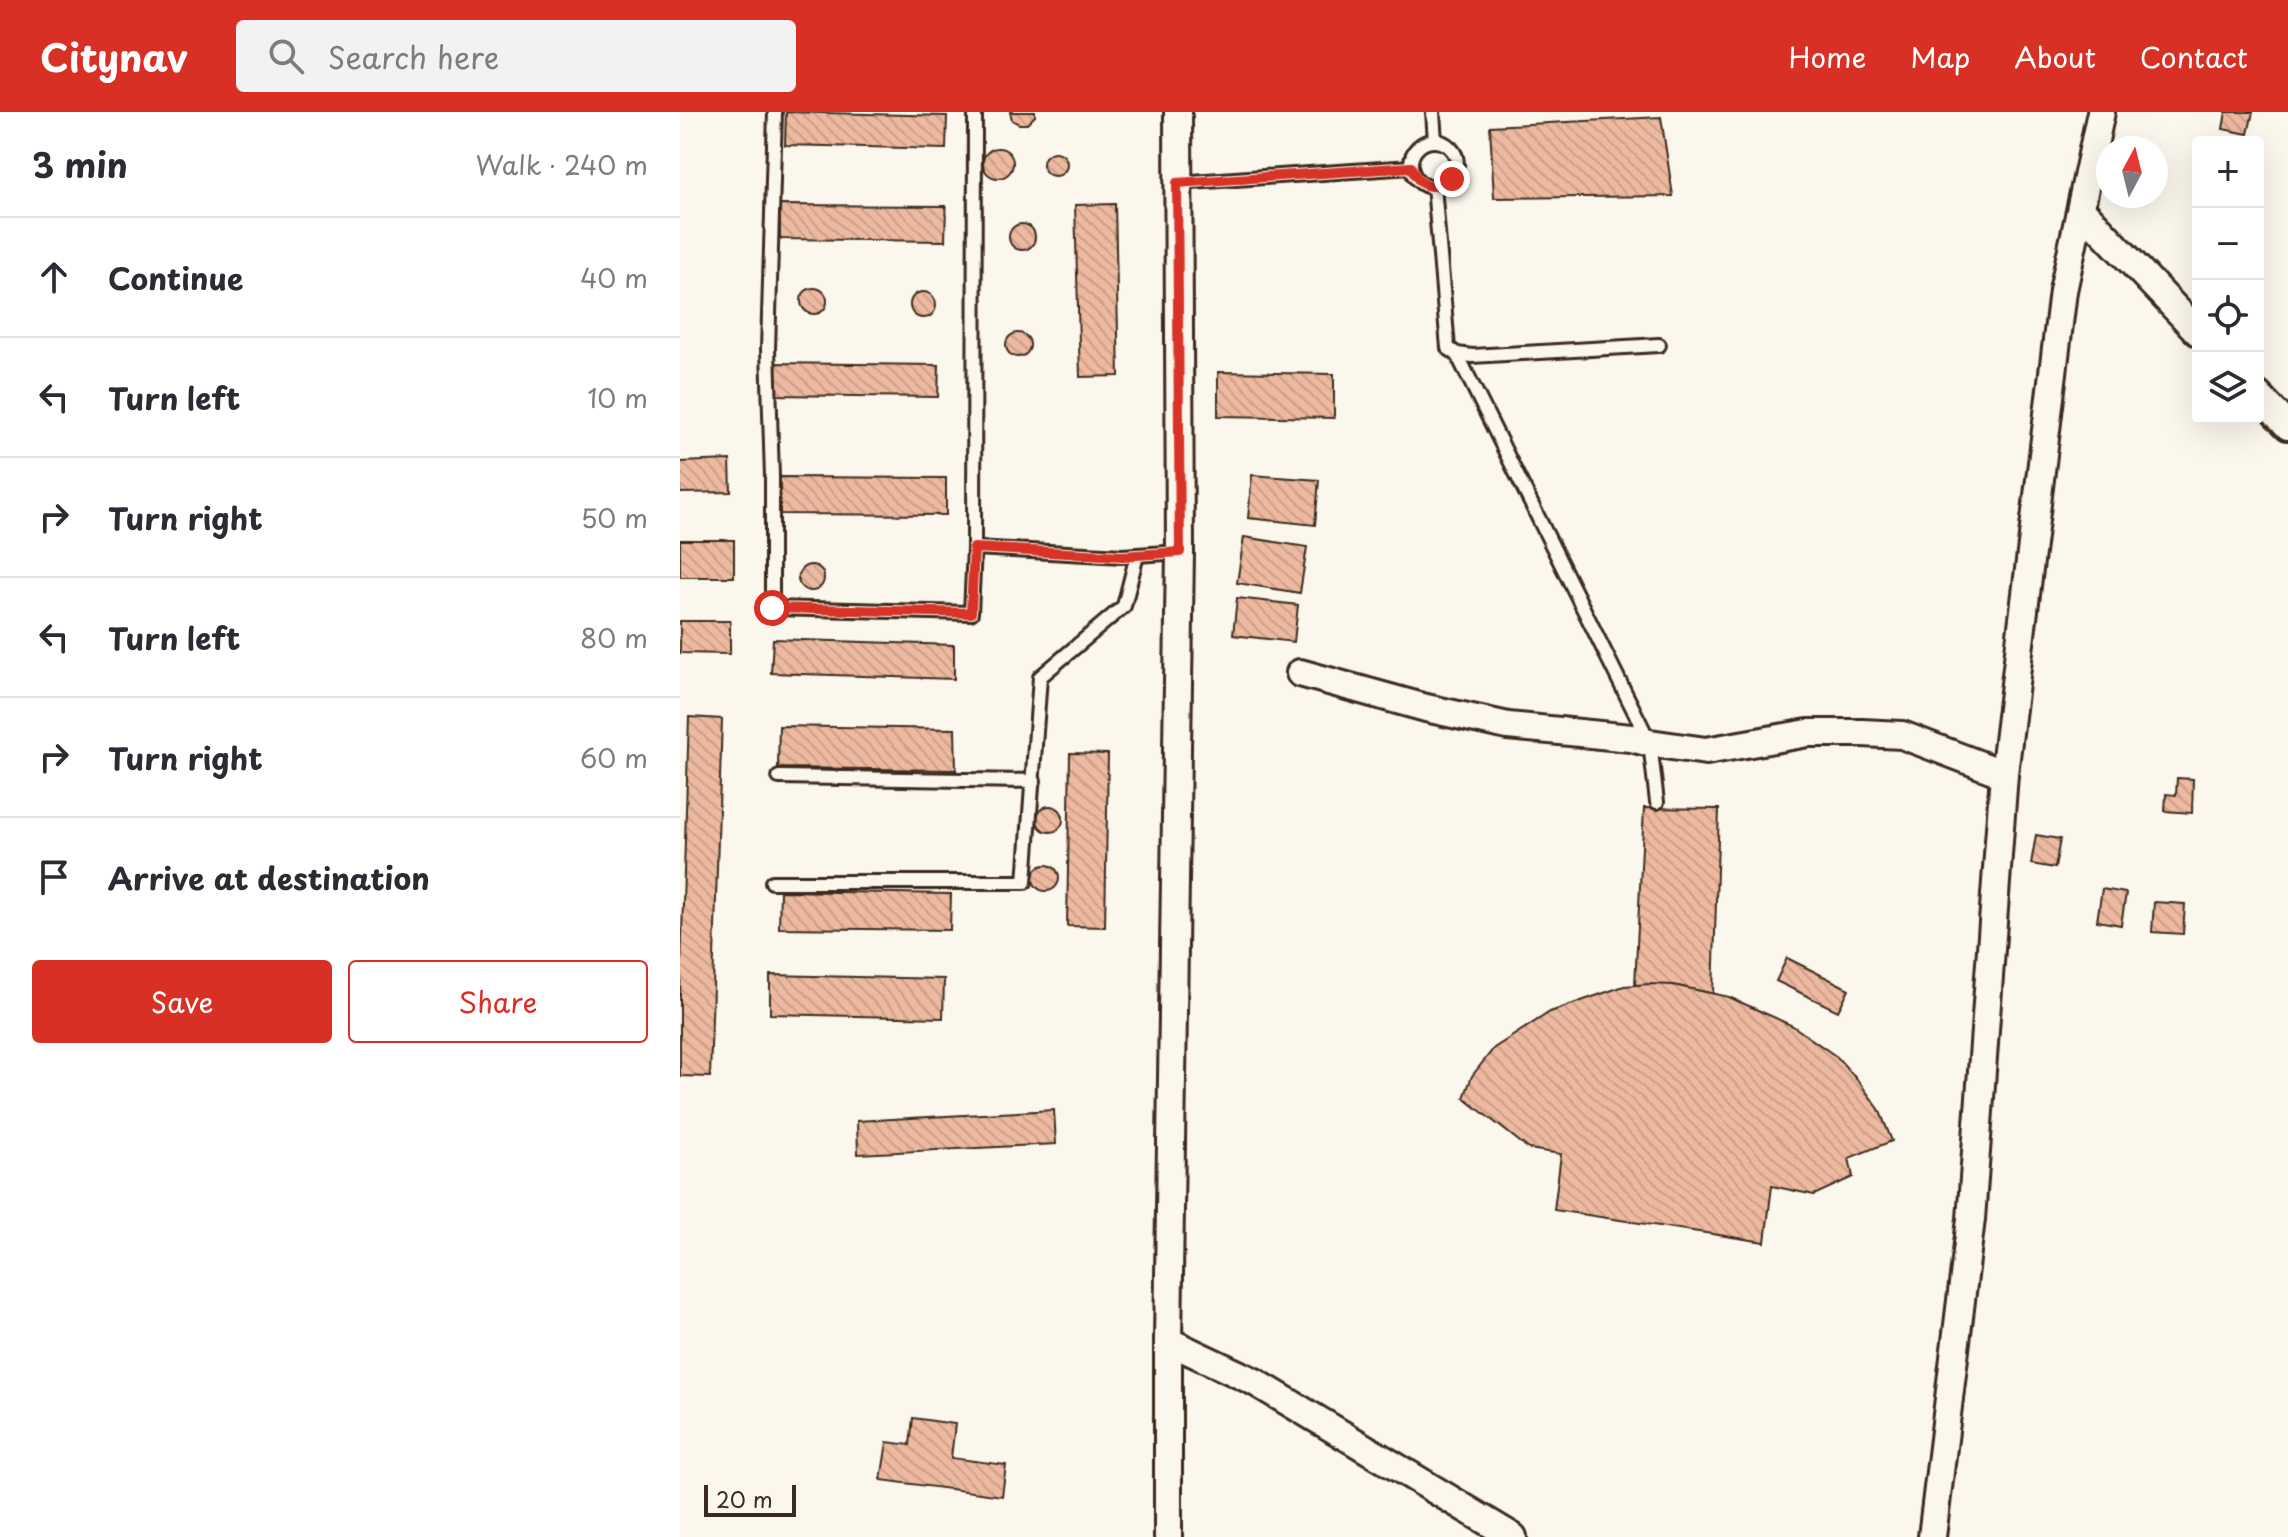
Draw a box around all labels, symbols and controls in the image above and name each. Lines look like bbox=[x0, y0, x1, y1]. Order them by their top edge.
search box bbox=[236, 20, 796, 92]
text: Citynav bbox=[40, 28, 188, 85]
icon: search bbox=[264, 34, 308, 78]
text: Search here bbox=[328, 34, 499, 79]
text: Home bbox=[1788, 35, 1866, 78]
text: Map bbox=[1910, 35, 1970, 78]
text: About bbox=[2014, 35, 2096, 78]
text: Contact bbox=[2140, 35, 2248, 78]
north arrow bbox=[2096, 136, 2168, 208]
map controls bbox=[2192, 136, 2264, 424]
button: + bbox=[2192, 136, 2264, 208]
text: 3 min bbox=[32, 138, 128, 190]
text: Walk · 240 m bbox=[476, 145, 648, 184]
route end bbox=[1434, 161, 1470, 197]
button: − bbox=[2192, 208, 2264, 280]
icon: ahead bbox=[32, 255, 76, 299]
text: Continue bbox=[108, 255, 243, 300]
text: 40 m bbox=[580, 258, 648, 297]
button: locate bbox=[2192, 280, 2264, 352]
button: layers bbox=[2192, 352, 2264, 424]
icon: left bbox=[32, 375, 76, 419]
text: Turn left bbox=[108, 375, 240, 420]
text: 10 m bbox=[587, 378, 648, 417]
icon: right bbox=[32, 495, 76, 539]
text: Turn right bbox=[108, 495, 263, 540]
text: 50 m bbox=[581, 498, 648, 537]
route start bbox=[754, 590, 790, 626]
icon: left bbox=[32, 615, 76, 659]
text: Turn left bbox=[108, 615, 240, 660]
text: 80 m bbox=[580, 618, 648, 657]
icon: right bbox=[32, 735, 76, 779]
text: Turn right bbox=[108, 735, 263, 780]
text: 60 m bbox=[580, 738, 648, 777]
icon: arrive bbox=[32, 855, 76, 899]
text: Arrive at destination bbox=[108, 855, 430, 900]
button: Save bbox=[32, 960, 332, 1043]
button: Share bbox=[348, 960, 648, 1043]
scale bar bbox=[704, 1481, 796, 1517]
text: 20 m bbox=[716, 1482, 773, 1515]

